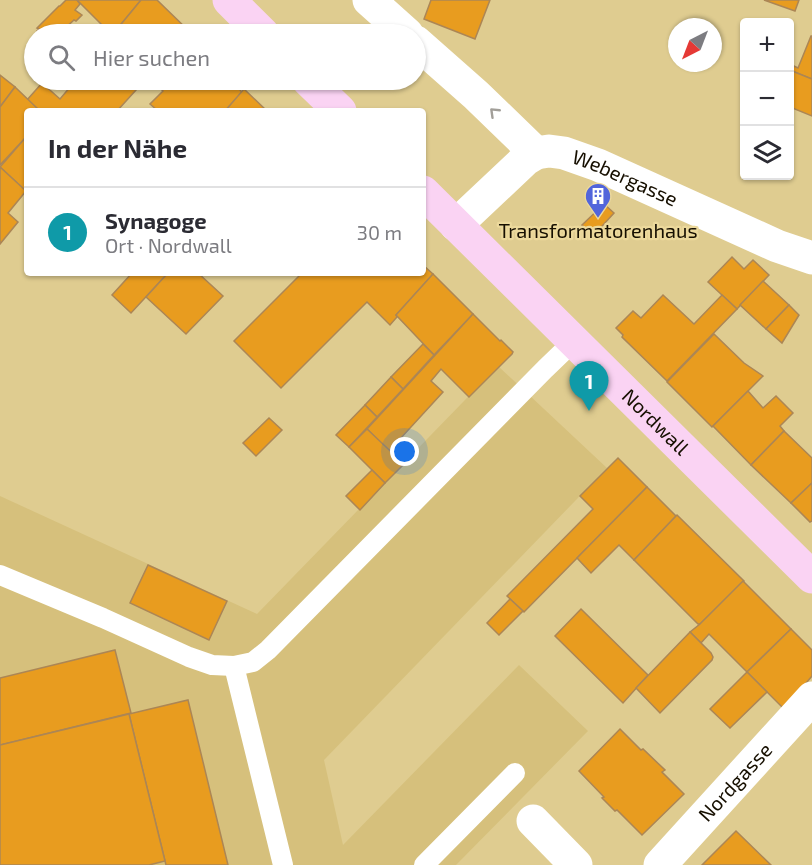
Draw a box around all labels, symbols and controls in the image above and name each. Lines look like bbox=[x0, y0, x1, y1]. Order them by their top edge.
north arrow bbox=[668, 18, 722, 72]
map controls bbox=[740, 18, 794, 180]
button: + bbox=[740, 18, 794, 72]
search box bbox=[24, 24, 426, 90]
icon: search bbox=[45, 41, 78, 74]
text: Hier suchen bbox=[93, 44, 210, 70]
button: − bbox=[740, 72, 794, 126]
one-way arrow bbox=[490, 109, 501, 120]
button: layers bbox=[740, 126, 794, 180]
text: In der Nähe bbox=[48, 132, 187, 163]
street label: Webergasse bbox=[569, 144, 682, 211]
building icon: Transformatorenhaus bbox=[583, 181, 613, 219]
text: Synagoge bbox=[105, 207, 207, 233]
place label: Transformatorenhaus bbox=[498, 218, 698, 242]
text: 1 bbox=[63, 220, 72, 244]
text: 30 m bbox=[357, 220, 402, 244]
text: Ort · Nordwall bbox=[105, 233, 232, 257]
pin: 1 bbox=[570, 362, 608, 411]
street label: Nordwall bbox=[618, 383, 694, 459]
your location bbox=[390, 437, 419, 466]
street label: Nordgasse bbox=[693, 737, 776, 826]

